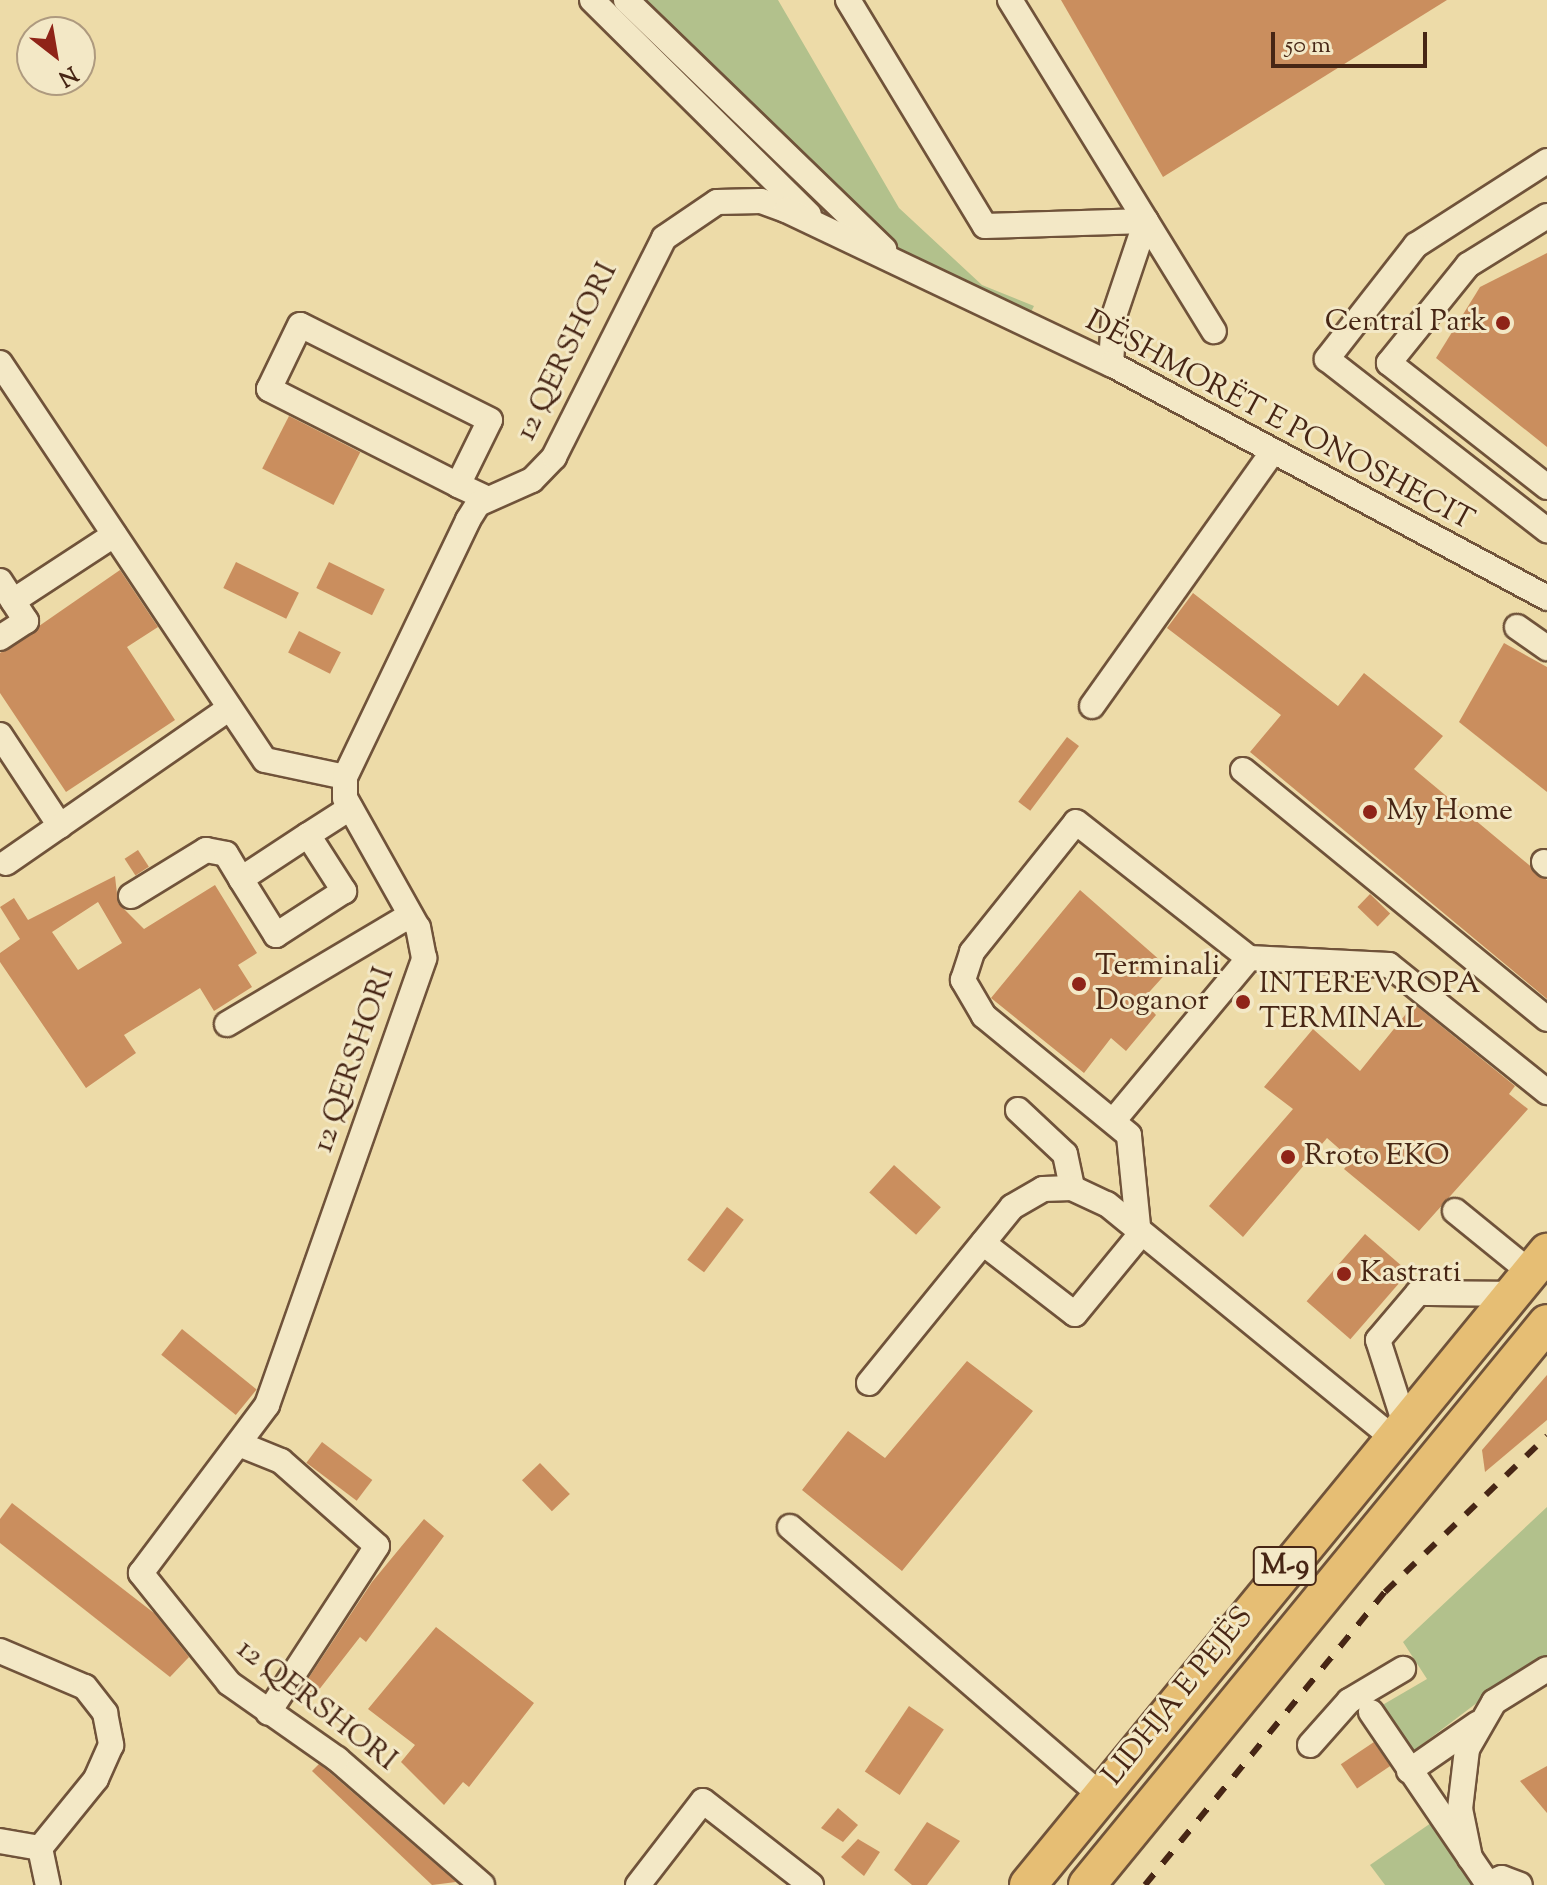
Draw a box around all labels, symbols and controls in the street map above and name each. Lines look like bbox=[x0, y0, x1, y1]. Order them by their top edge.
north arrow bbox=[16, 16, 96, 96]
scale bar bbox=[1275, 16, 1431, 66]
text: 50 m bbox=[1285, 29, 1331, 63]
text: N bbox=[52, 57, 83, 93]
street label: 12 QERSHORI bbox=[509, 257, 627, 447]
street label: DËSHMORËT E PONOSHECIT bbox=[1079, 304, 1479, 540]
place label: Central Park bbox=[1325, 305, 1487, 341]
marker: Central Park bbox=[1494, 314, 1512, 332]
place label: My Home bbox=[1386, 794, 1513, 830]
marker: My Home bbox=[1361, 803, 1379, 821]
place label: Terminali Doganor bbox=[1095, 949, 1220, 1020]
street label: 12 QERSHORI bbox=[306, 963, 404, 1157]
place label: INTEREVROPA TERMINAL bbox=[1259, 967, 1481, 1038]
marker: Terminali Doganor bbox=[1070, 975, 1088, 993]
marker: INTEREVROPA TERMINAL bbox=[1234, 993, 1252, 1011]
place label: Rroto EKO bbox=[1304, 1139, 1450, 1175]
marker: Rroto EKO bbox=[1279, 1148, 1297, 1166]
place label: Kastrati bbox=[1360, 1256, 1461, 1292]
marker: Kastrati bbox=[1335, 1265, 1353, 1283]
road number: M-9 bbox=[1251, 1542, 1319, 1590]
street label: LIDHJA E PEJËS bbox=[1096, 1601, 1262, 1793]
street label: 12 QERSHORI bbox=[229, 1632, 403, 1780]

